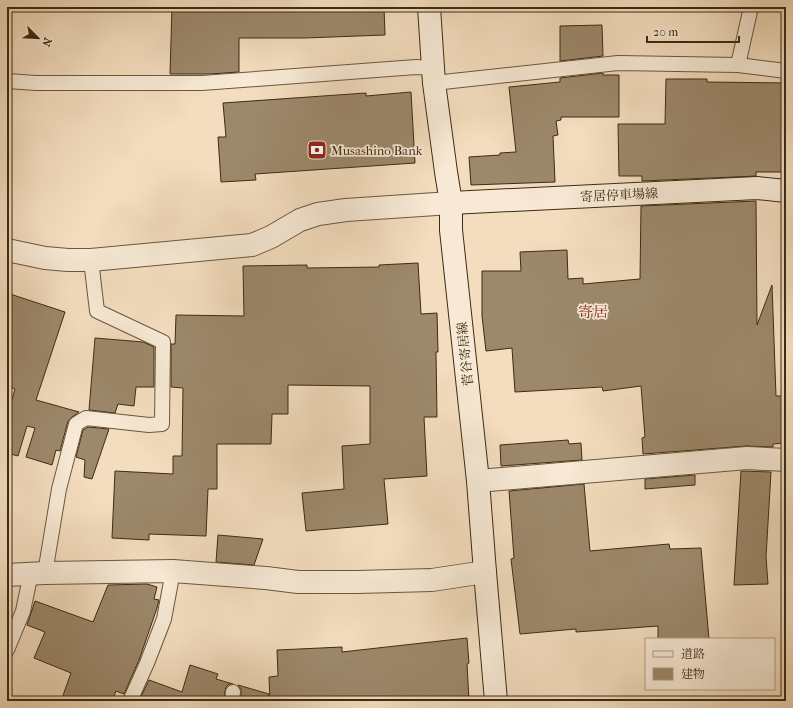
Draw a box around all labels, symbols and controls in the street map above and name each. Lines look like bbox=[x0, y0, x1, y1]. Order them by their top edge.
north arrow bbox=[18, 18, 58, 58]
scale bar bbox=[647, 18, 739, 44]
text: 20 m bbox=[653, 25, 678, 39]
text: N bbox=[39, 35, 54, 49]
bank icon: Musashino Bank bbox=[306, 139, 328, 161]
place label: Musashino Bank bbox=[331, 143, 423, 158]
street label: 寄居停車場線 bbox=[580, 185, 658, 205]
district label: 寄居 bbox=[578, 303, 608, 321]
street label: 菅谷寄居線 bbox=[454, 321, 476, 387]
legend bbox=[645, 638, 775, 690]
text: 道路 bbox=[681, 647, 705, 661]
text: 建物 bbox=[681, 667, 705, 681]

